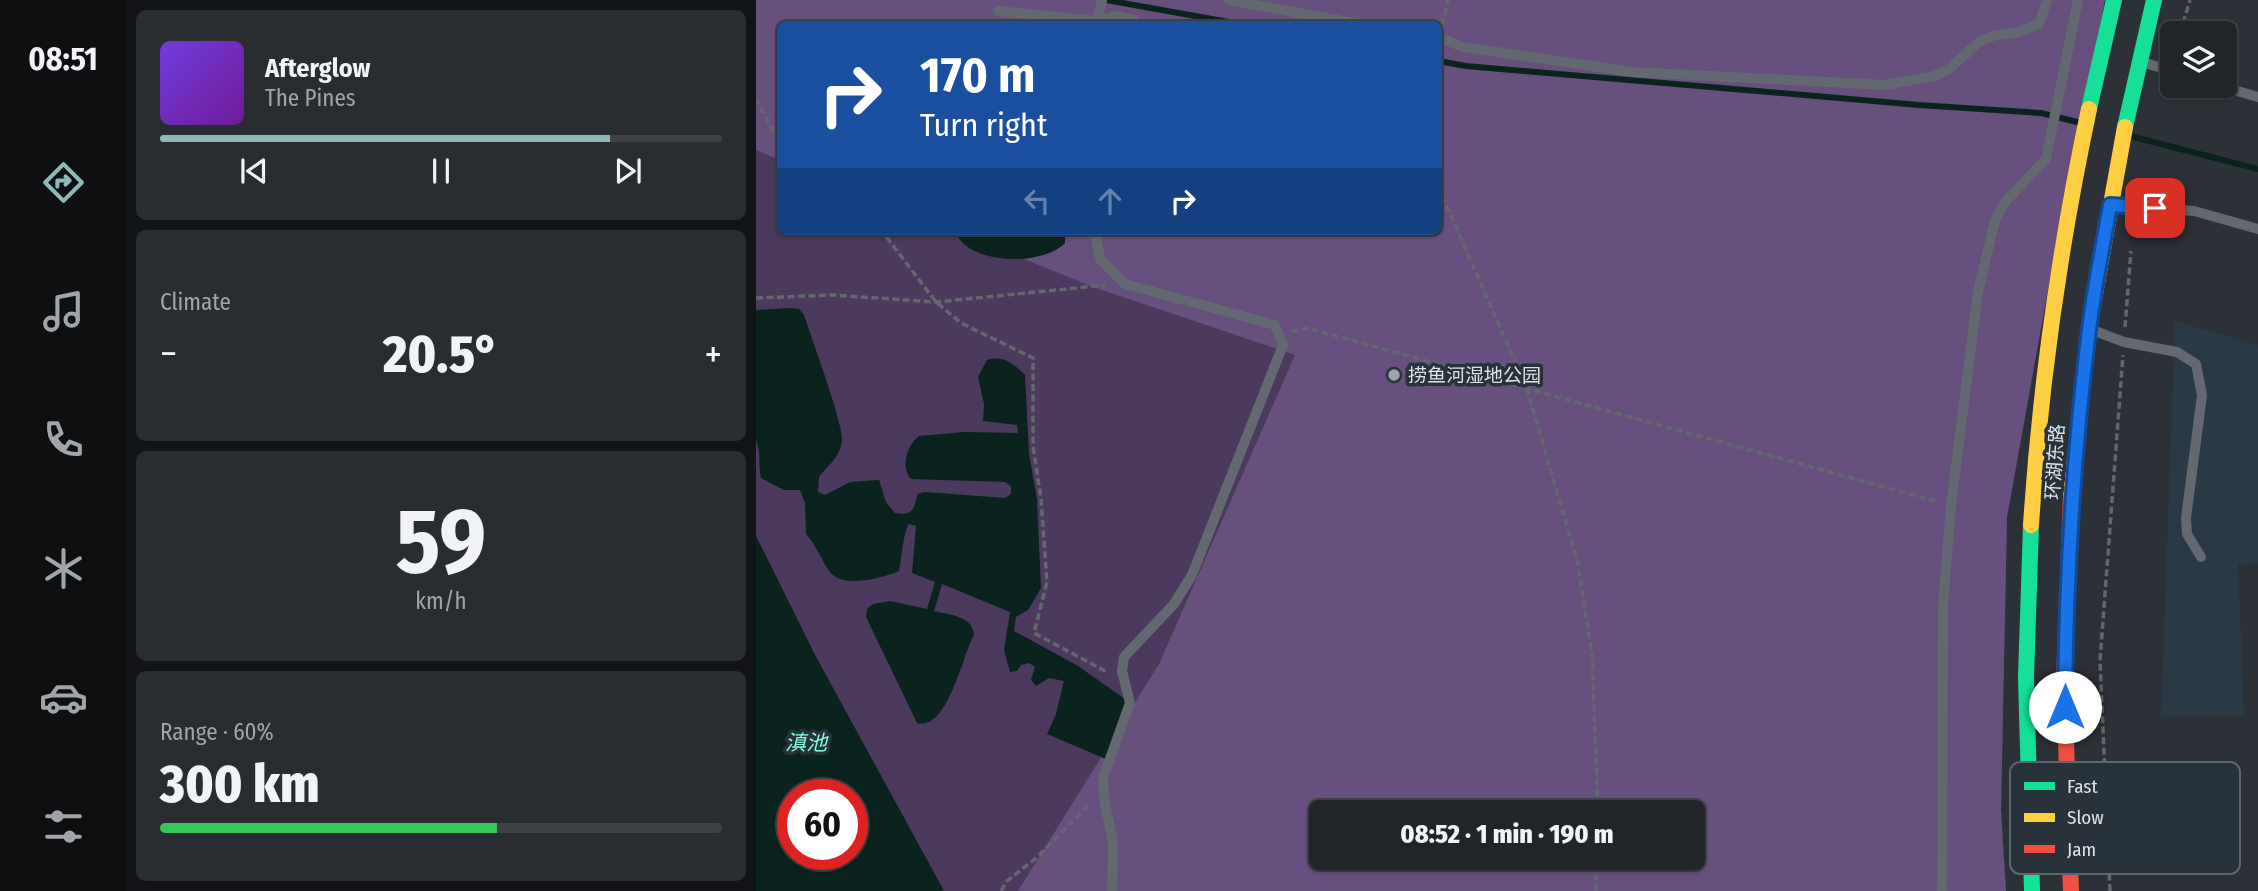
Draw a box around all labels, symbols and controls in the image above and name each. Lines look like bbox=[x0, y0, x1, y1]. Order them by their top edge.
map controls bbox=[2160, 21, 2237, 98]
button: layers bbox=[2160, 21, 2237, 98]
text: 08:51 bbox=[28, 40, 98, 78]
text: 170 m bbox=[920, 46, 1036, 105]
icon: right bbox=[805, 49, 896, 140]
text: Afterglow bbox=[265, 53, 370, 84]
text: The Pines bbox=[265, 84, 356, 112]
text: Turn right bbox=[920, 106, 1047, 144]
icon: previous bbox=[235, 152, 273, 190]
icon: pause bbox=[422, 152, 460, 190]
icon: next bbox=[609, 152, 647, 190]
icon: directions bbox=[39, 158, 88, 207]
pin bbox=[2125, 178, 2185, 238]
icon: left bbox=[1018, 182, 1056, 220]
icon: ahead bbox=[1091, 182, 1129, 220]
icon: right bbox=[1164, 182, 1202, 220]
icon: arrive bbox=[2136, 189, 2174, 227]
icon: music bbox=[39, 287, 88, 336]
text: Climate bbox=[160, 288, 231, 316]
text: 20.5° bbox=[383, 323, 499, 386]
text: − bbox=[160, 331, 177, 377]
text: + bbox=[705, 331, 722, 377]
place label: 捞鱼河湿地公园 bbox=[1408, 364, 1541, 387]
marker: 捞鱼河湿地公园 bbox=[1386, 367, 1402, 383]
icon: phone bbox=[39, 415, 88, 464]
street label: 环湖东路 bbox=[2041, 423, 2069, 501]
text: 59 bbox=[396, 487, 486, 596]
icon: climate bbox=[39, 544, 88, 593]
text: km/h bbox=[415, 587, 467, 615]
position arrow bbox=[2028, 670, 2102, 744]
icon: car bbox=[39, 673, 88, 722]
text: Range · 60% bbox=[160, 718, 274, 746]
water label: 滇池 bbox=[785, 730, 829, 756]
text: 300 km bbox=[160, 753, 320, 816]
legend bbox=[2010, 762, 2240, 874]
text: Fast bbox=[2067, 775, 2098, 798]
speed limit sign: 60 bbox=[777, 779, 868, 870]
icon: filters bbox=[39, 802, 88, 851]
text: Slow bbox=[2067, 806, 2104, 829]
text: 08:52 · 1 min · 190 m bbox=[1400, 819, 1614, 850]
text: Jam bbox=[2067, 838, 2096, 861]

